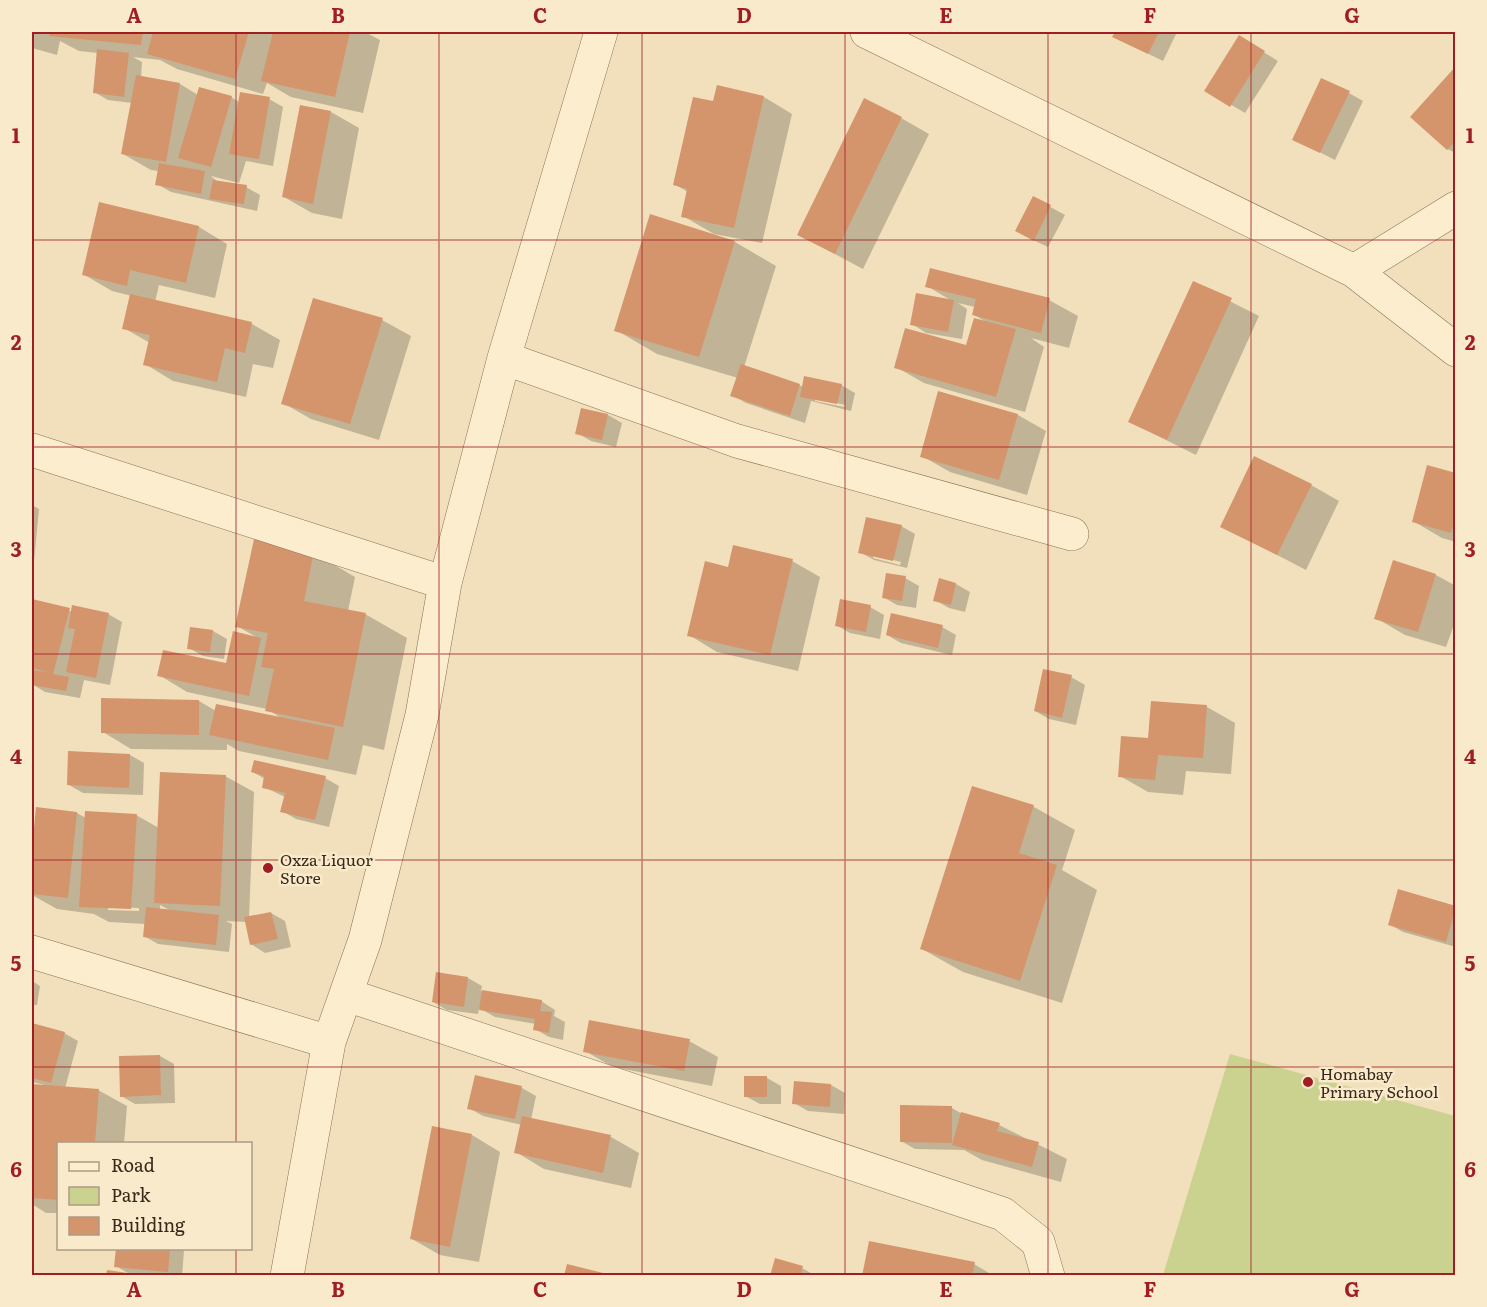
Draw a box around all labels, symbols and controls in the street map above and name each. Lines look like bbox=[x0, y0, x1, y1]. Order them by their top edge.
text: A bbox=[126, 0, 142, 29]
text: B bbox=[331, 0, 345, 29]
text: C bbox=[533, 0, 547, 29]
text: D bbox=[736, 0, 752, 29]
text: E bbox=[939, 0, 953, 29]
text: F bbox=[1144, 0, 1157, 29]
text: G bbox=[1344, 0, 1360, 29]
text: 1 bbox=[12, 119, 20, 149]
text: 1 bbox=[1466, 119, 1474, 149]
text: 2 bbox=[11, 326, 22, 356]
text: 2 bbox=[1465, 326, 1476, 356]
text: 3 bbox=[10, 533, 22, 563]
text: 3 bbox=[1464, 533, 1476, 563]
text: 4 bbox=[10, 740, 22, 770]
text: 4 bbox=[1464, 740, 1476, 770]
place label: Oxza Liquor Store bbox=[280, 847, 373, 889]
marker: Oxza Liquor Store bbox=[261, 861, 275, 875]
text: 5 bbox=[11, 947, 22, 977]
text: 5 bbox=[1465, 947, 1476, 977]
place label: Homabay Primary School bbox=[1320, 1061, 1438, 1103]
marker: Homabay Primary School bbox=[1301, 1075, 1315, 1089]
legend bbox=[57, 1142, 252, 1250]
text: Road bbox=[111, 1151, 155, 1178]
text: 6 bbox=[10, 1153, 22, 1183]
text: 6 bbox=[1464, 1153, 1476, 1183]
text: Park bbox=[111, 1181, 152, 1208]
text: Building bbox=[111, 1211, 186, 1238]
text: A bbox=[126, 1273, 142, 1303]
text: B bbox=[331, 1273, 345, 1303]
text: C bbox=[533, 1273, 547, 1303]
text: D bbox=[736, 1273, 752, 1303]
text: E bbox=[939, 1273, 953, 1303]
text: F bbox=[1144, 1273, 1157, 1303]
text: G bbox=[1344, 1273, 1360, 1303]

